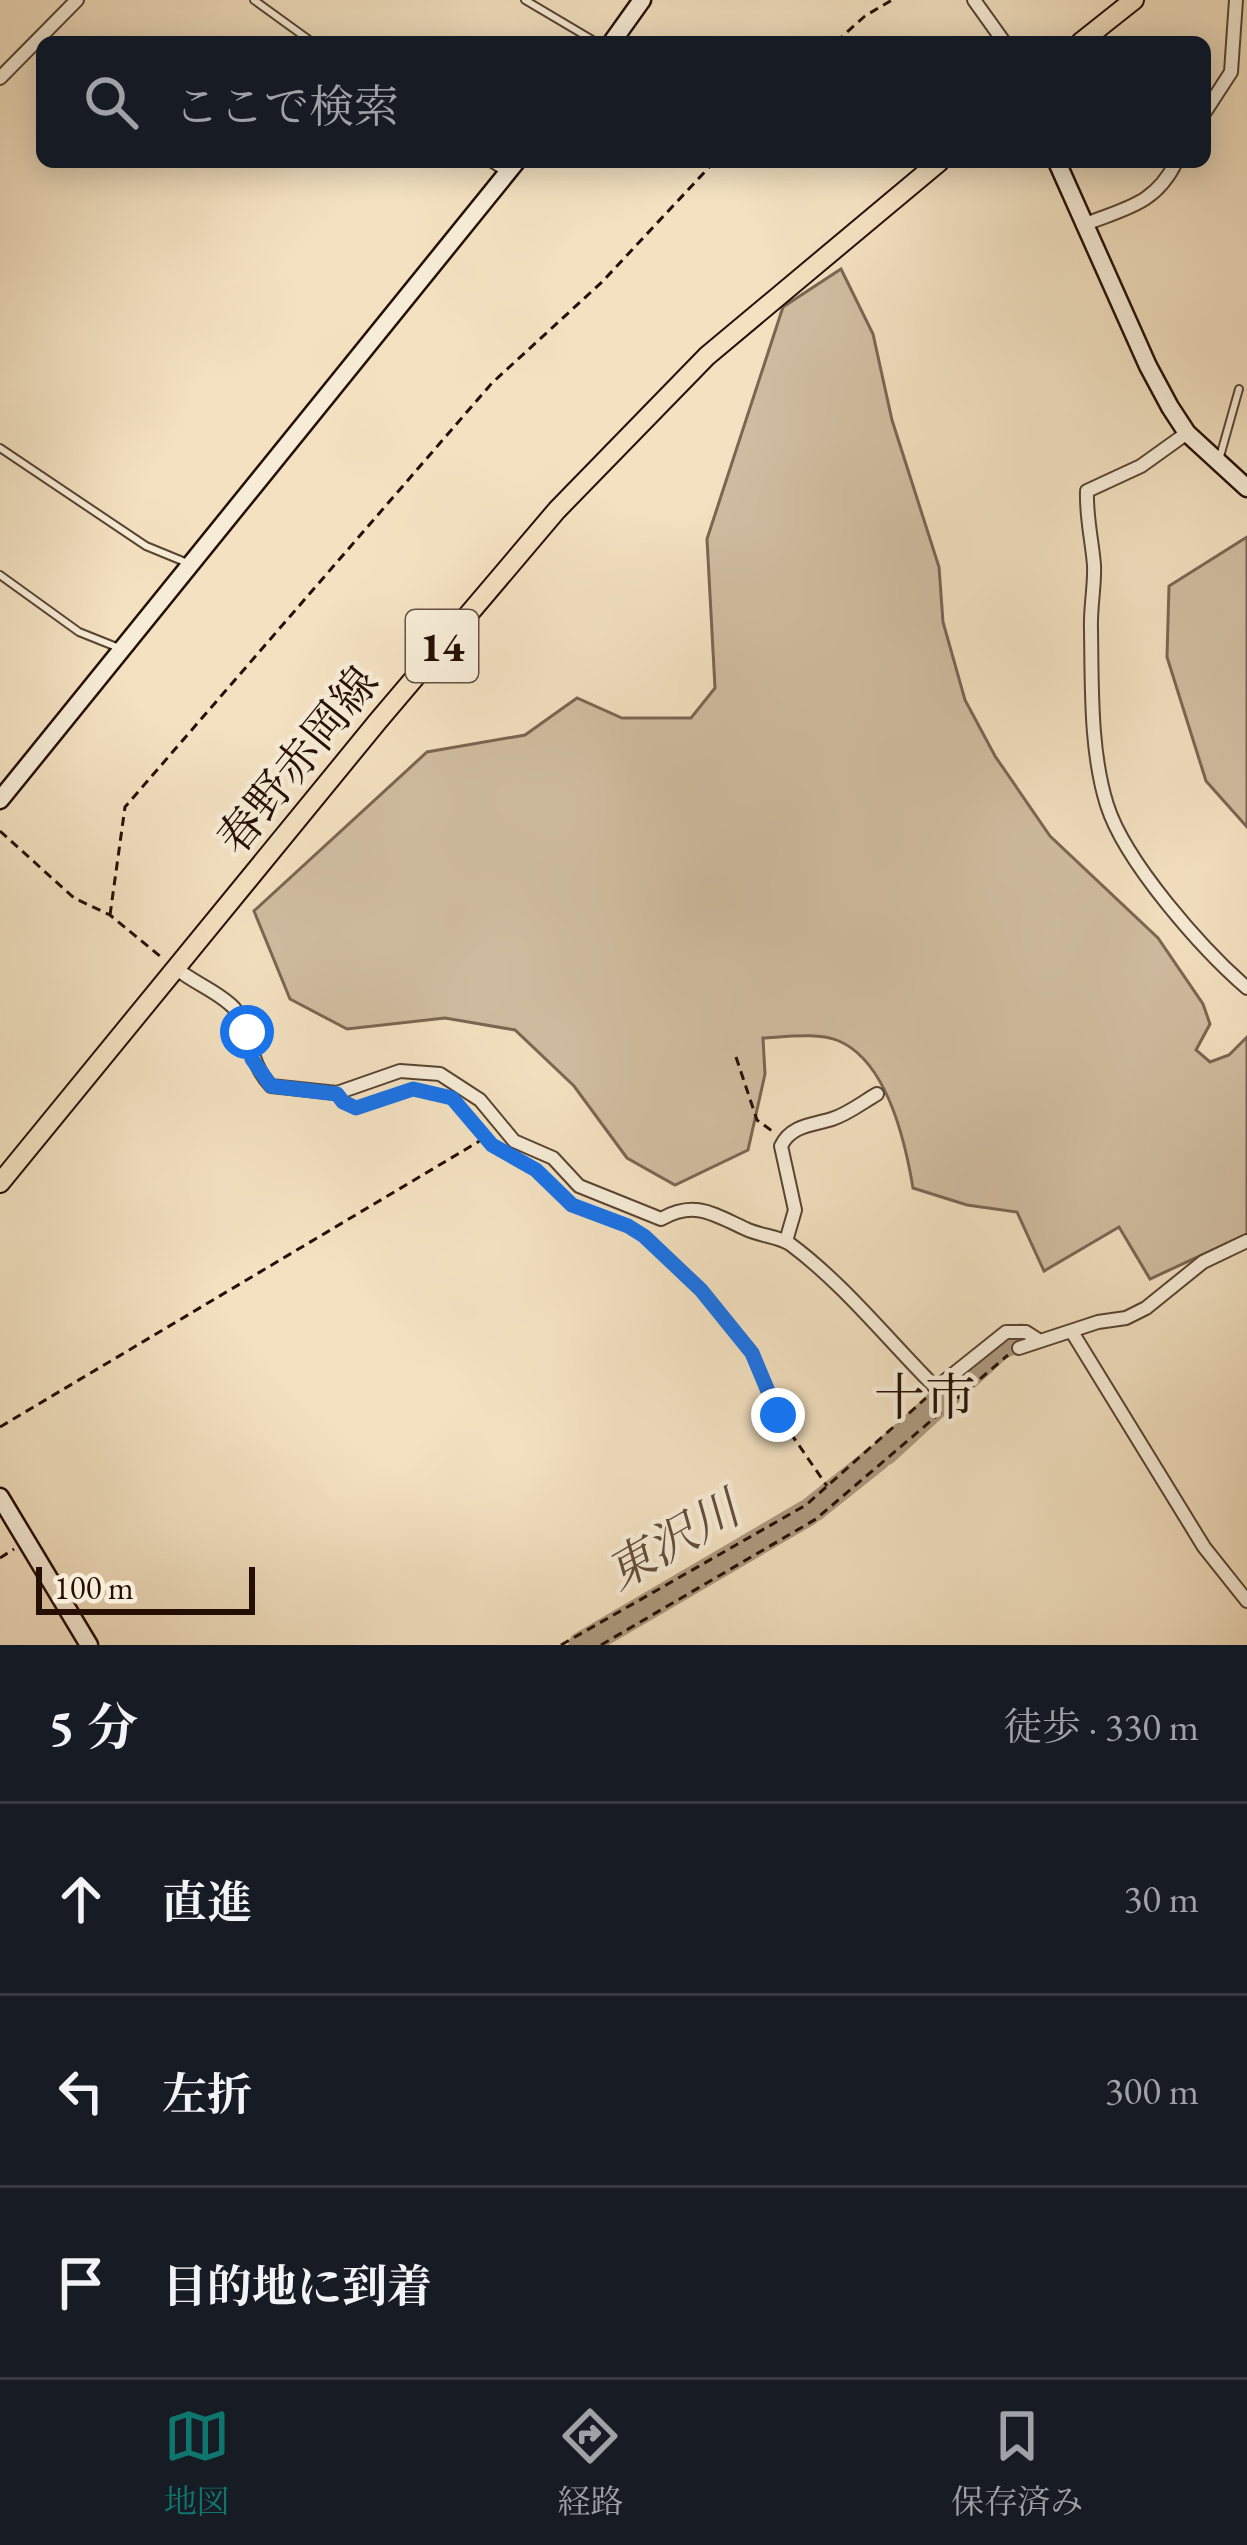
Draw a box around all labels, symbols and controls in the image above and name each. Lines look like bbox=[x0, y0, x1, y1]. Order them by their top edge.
search box bbox=[36, 36, 1211, 168]
icon: search bbox=[78, 69, 144, 135]
text: ここで検索 bbox=[174, 77, 399, 135]
road number: 14 bbox=[406, 610, 478, 682]
street label: 春野赤岡線 bbox=[204, 654, 390, 866]
route start bbox=[220, 1005, 274, 1059]
district label: 十市 bbox=[874, 1364, 976, 1430]
route end bbox=[751, 1388, 805, 1442]
water label: 東沢川 bbox=[594, 1475, 754, 1603]
scale bar bbox=[36, 1561, 255, 1614]
text: 100 m bbox=[54, 1566, 134, 1609]
text: 5 分 bbox=[48, 1694, 138, 1760]
text: 徒歩 · 330 m bbox=[1003, 1701, 1199, 1752]
icon: ahead bbox=[48, 1866, 114, 1932]
text: 直進 bbox=[162, 1873, 252, 1931]
text: 30 m bbox=[1123, 1873, 1199, 1924]
icon: left bbox=[48, 2058, 114, 2124]
text: 左折 bbox=[162, 2065, 252, 2123]
text: 300 m bbox=[1105, 2065, 1199, 2116]
icon: arrive bbox=[48, 2250, 114, 2316]
text: 目的地に到着 bbox=[162, 2257, 432, 2315]
tab: 地図 bbox=[164, 2403, 230, 2523]
tab: 経路 bbox=[557, 2403, 623, 2523]
tab: 保存済み bbox=[951, 2403, 1083, 2523]

